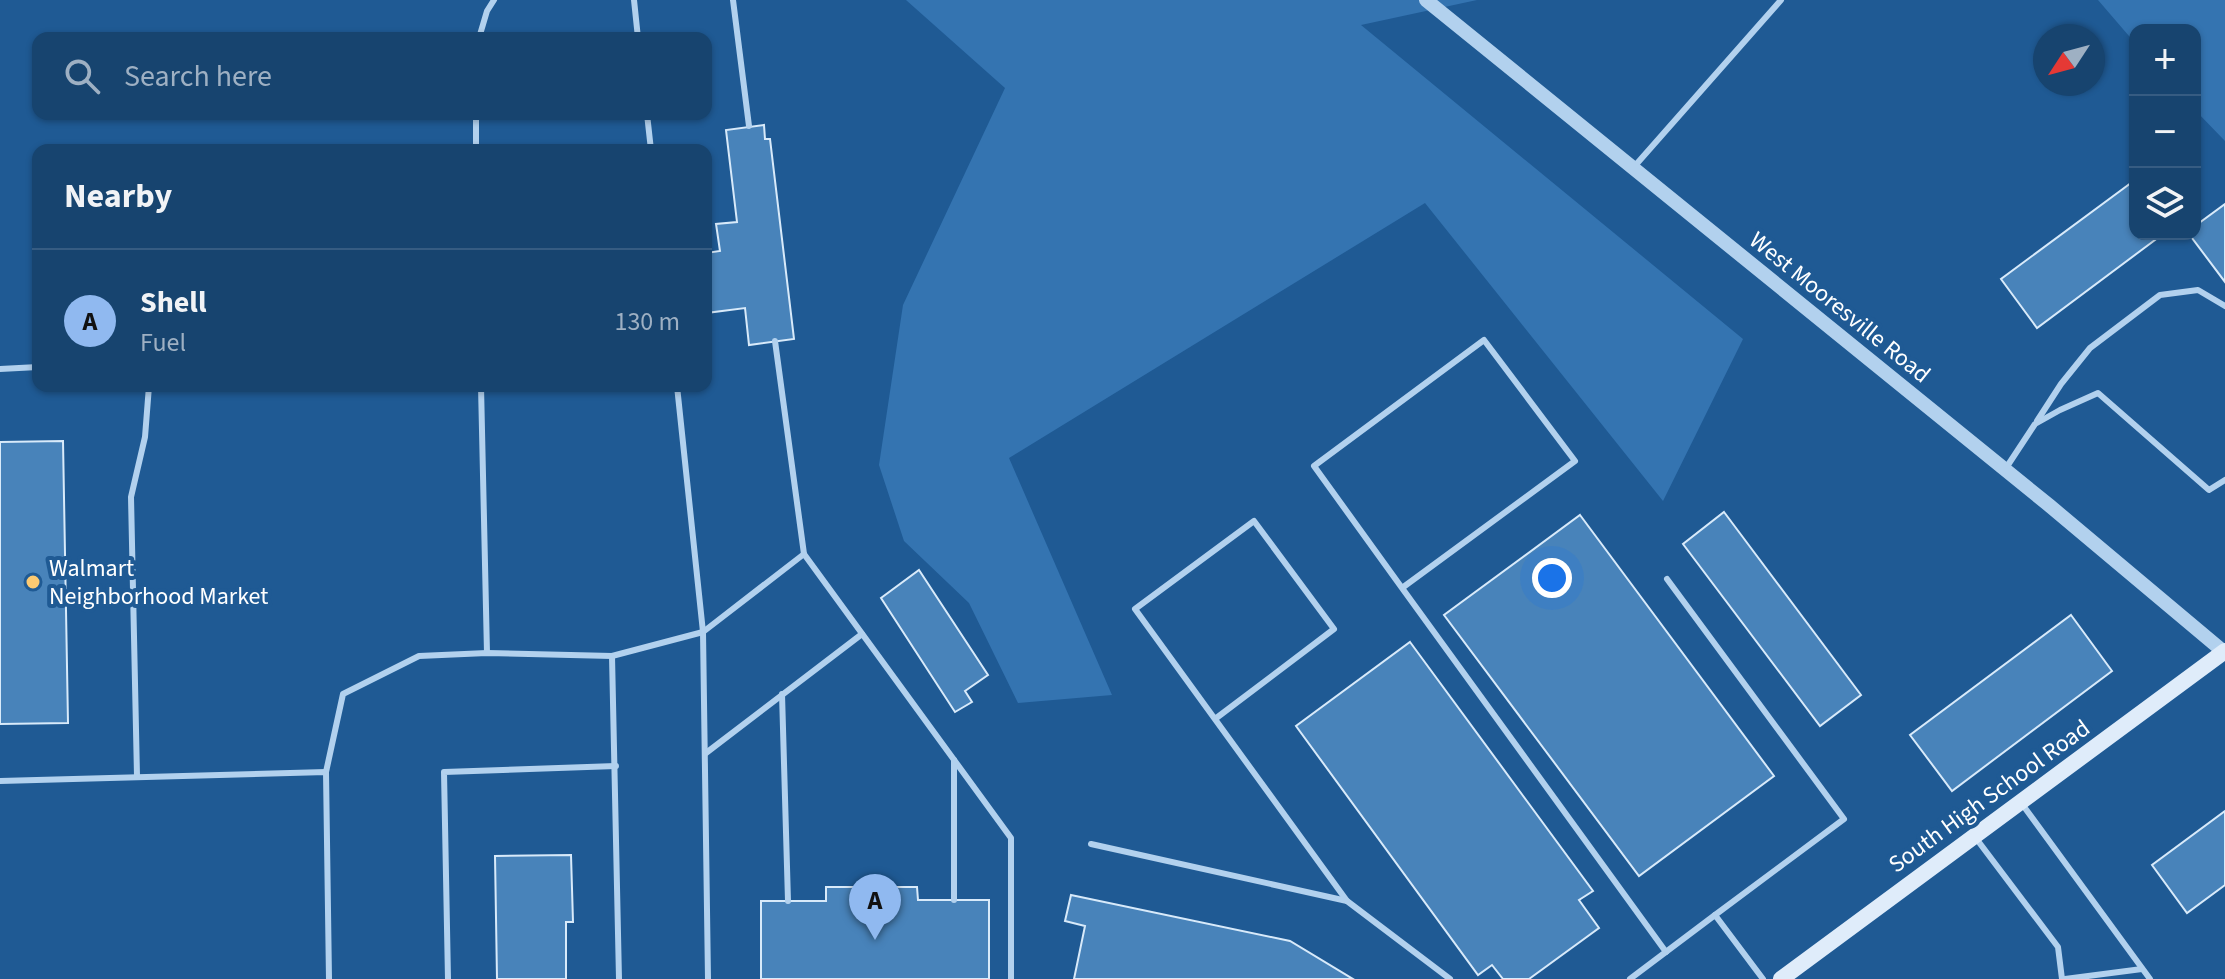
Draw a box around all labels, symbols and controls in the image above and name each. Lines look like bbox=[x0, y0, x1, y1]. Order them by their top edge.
north arrow bbox=[2033, 24, 2105, 96]
map controls bbox=[2129, 24, 2201, 240]
button: + bbox=[2129, 24, 2201, 96]
search box bbox=[32, 32, 712, 120]
icon: search bbox=[60, 54, 104, 98]
text: Search here bbox=[124, 55, 272, 98]
button: − bbox=[2129, 96, 2201, 168]
button: layers bbox=[2129, 168, 2201, 240]
text: Nearby bbox=[64, 172, 172, 221]
street label: West Mooresville Road bbox=[1741, 223, 1938, 392]
text: Shell bbox=[140, 281, 207, 324]
text: A bbox=[83, 303, 97, 340]
text: 130 m bbox=[614, 303, 680, 340]
text: Fuel bbox=[140, 324, 186, 361]
place label: Walmart Neighborhood Market bbox=[49, 551, 268, 614]
your location bbox=[1532, 558, 1572, 598]
marker: Walmart Neighborhood Market bbox=[24, 573, 42, 591]
street label: South High School Road bbox=[1881, 711, 2097, 882]
pin: A bbox=[849, 874, 901, 940]

